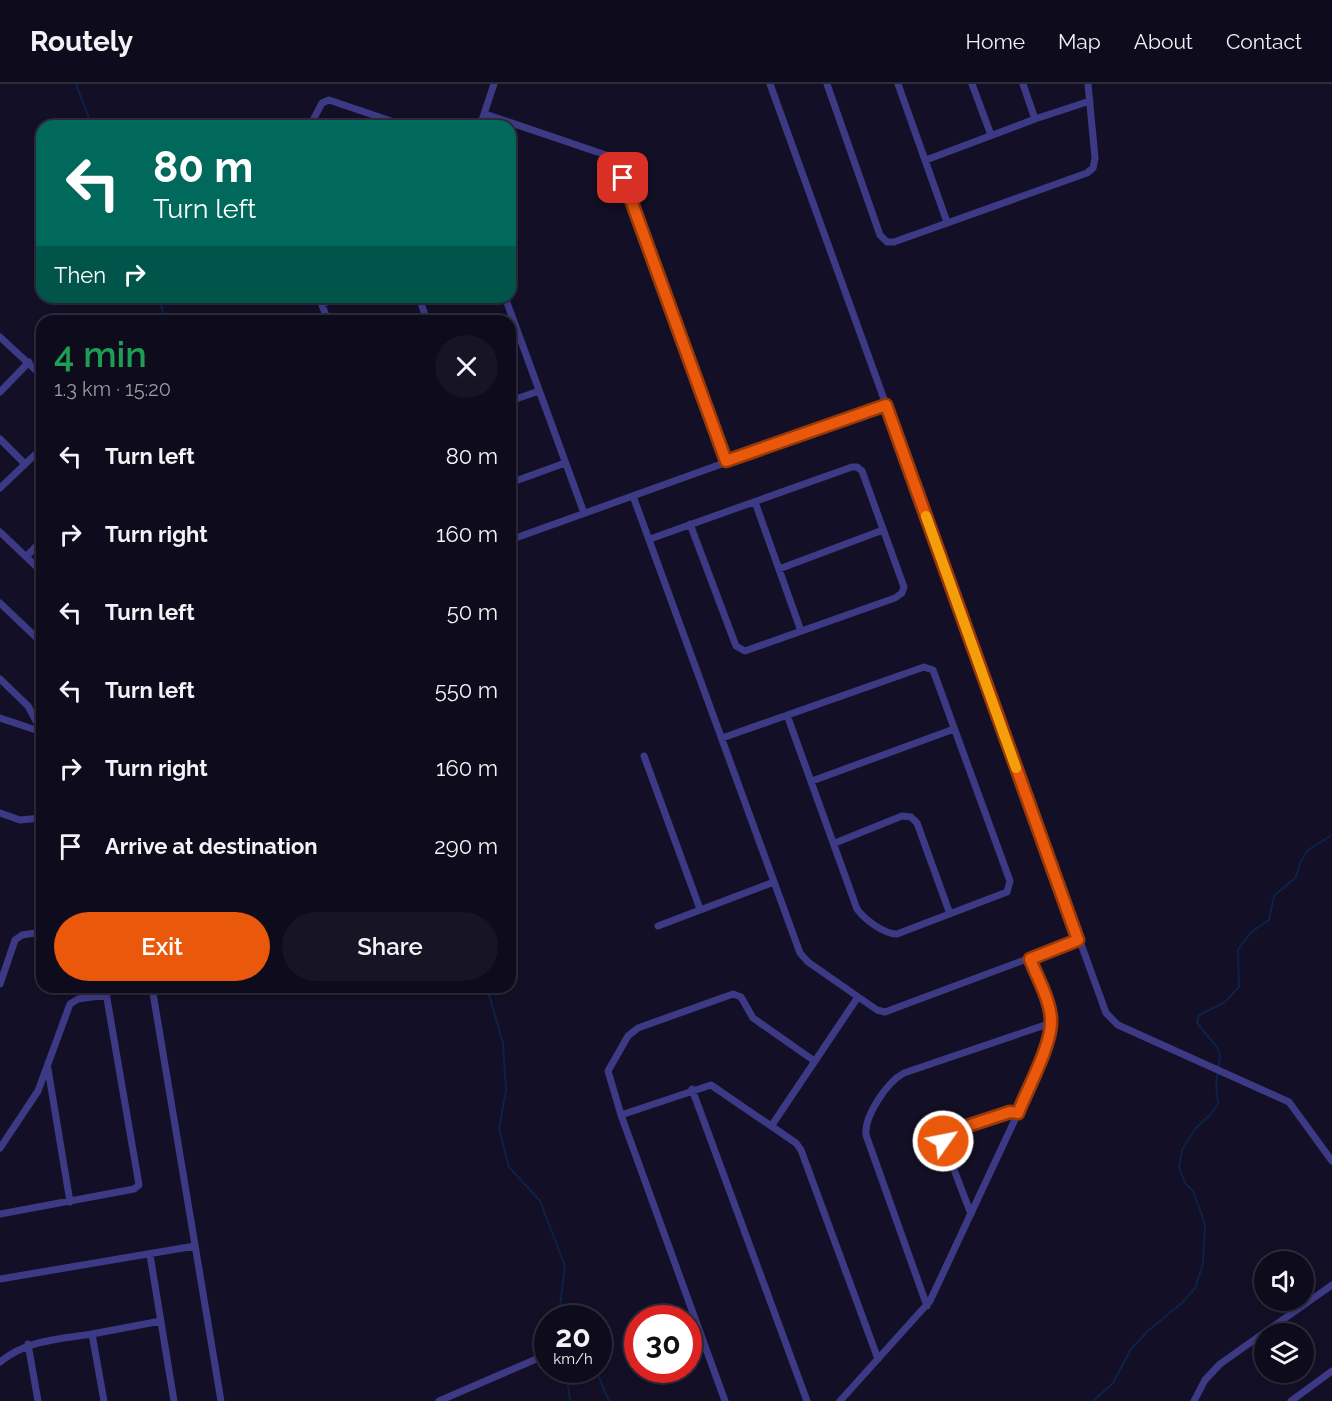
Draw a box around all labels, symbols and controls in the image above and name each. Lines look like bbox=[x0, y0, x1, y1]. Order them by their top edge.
text: Routely bbox=[30, 25, 133, 58]
text: Home bbox=[966, 29, 1025, 54]
text: Map bbox=[1058, 29, 1101, 54]
text: About bbox=[1134, 29, 1193, 54]
text: Contact bbox=[1226, 29, 1302, 54]
text: 80 m bbox=[153, 143, 253, 192]
icon: left bbox=[54, 144, 132, 222]
pin bbox=[597, 152, 648, 203]
icon: arrive bbox=[606, 161, 639, 194]
text: Turn left bbox=[153, 193, 256, 224]
icon: right bbox=[118, 258, 151, 291]
text: Then bbox=[54, 262, 106, 288]
text: 4 min bbox=[54, 333, 147, 375]
button: close bbox=[435, 335, 498, 398]
text: 1.3 km · 15:20 bbox=[54, 377, 171, 401]
icon: left bbox=[54, 440, 87, 473]
text: Turn left bbox=[105, 443, 195, 469]
text: 80 m bbox=[446, 443, 498, 469]
icon: right bbox=[54, 518, 87, 551]
text: Turn right bbox=[105, 521, 208, 547]
text: 160 m bbox=[436, 521, 498, 547]
icon: left bbox=[54, 596, 87, 629]
text: Turn left bbox=[105, 599, 195, 625]
text: 50 m bbox=[447, 599, 498, 625]
icon: left bbox=[54, 674, 87, 707]
text: Turn left bbox=[105, 677, 195, 703]
text: 550 m bbox=[435, 677, 498, 703]
icon: right bbox=[54, 752, 87, 785]
text: Turn right bbox=[105, 755, 208, 781]
text: 160 m bbox=[436, 755, 498, 781]
icon: arrive bbox=[54, 830, 87, 863]
text: Arrive at destination bbox=[105, 833, 318, 859]
text: 290 m bbox=[434, 833, 498, 859]
button: Exit bbox=[54, 912, 270, 981]
button: Share bbox=[282, 912, 498, 981]
position arrow bbox=[911, 1109, 975, 1173]
map controls bbox=[1254, 1251, 1314, 1383]
button: sound bbox=[1254, 1251, 1314, 1311]
speed limit sign: 30 bbox=[624, 1305, 702, 1383]
text: 20 bbox=[555, 1319, 591, 1354]
button: layers bbox=[1254, 1323, 1314, 1383]
text: km/h bbox=[553, 1350, 593, 1368]

